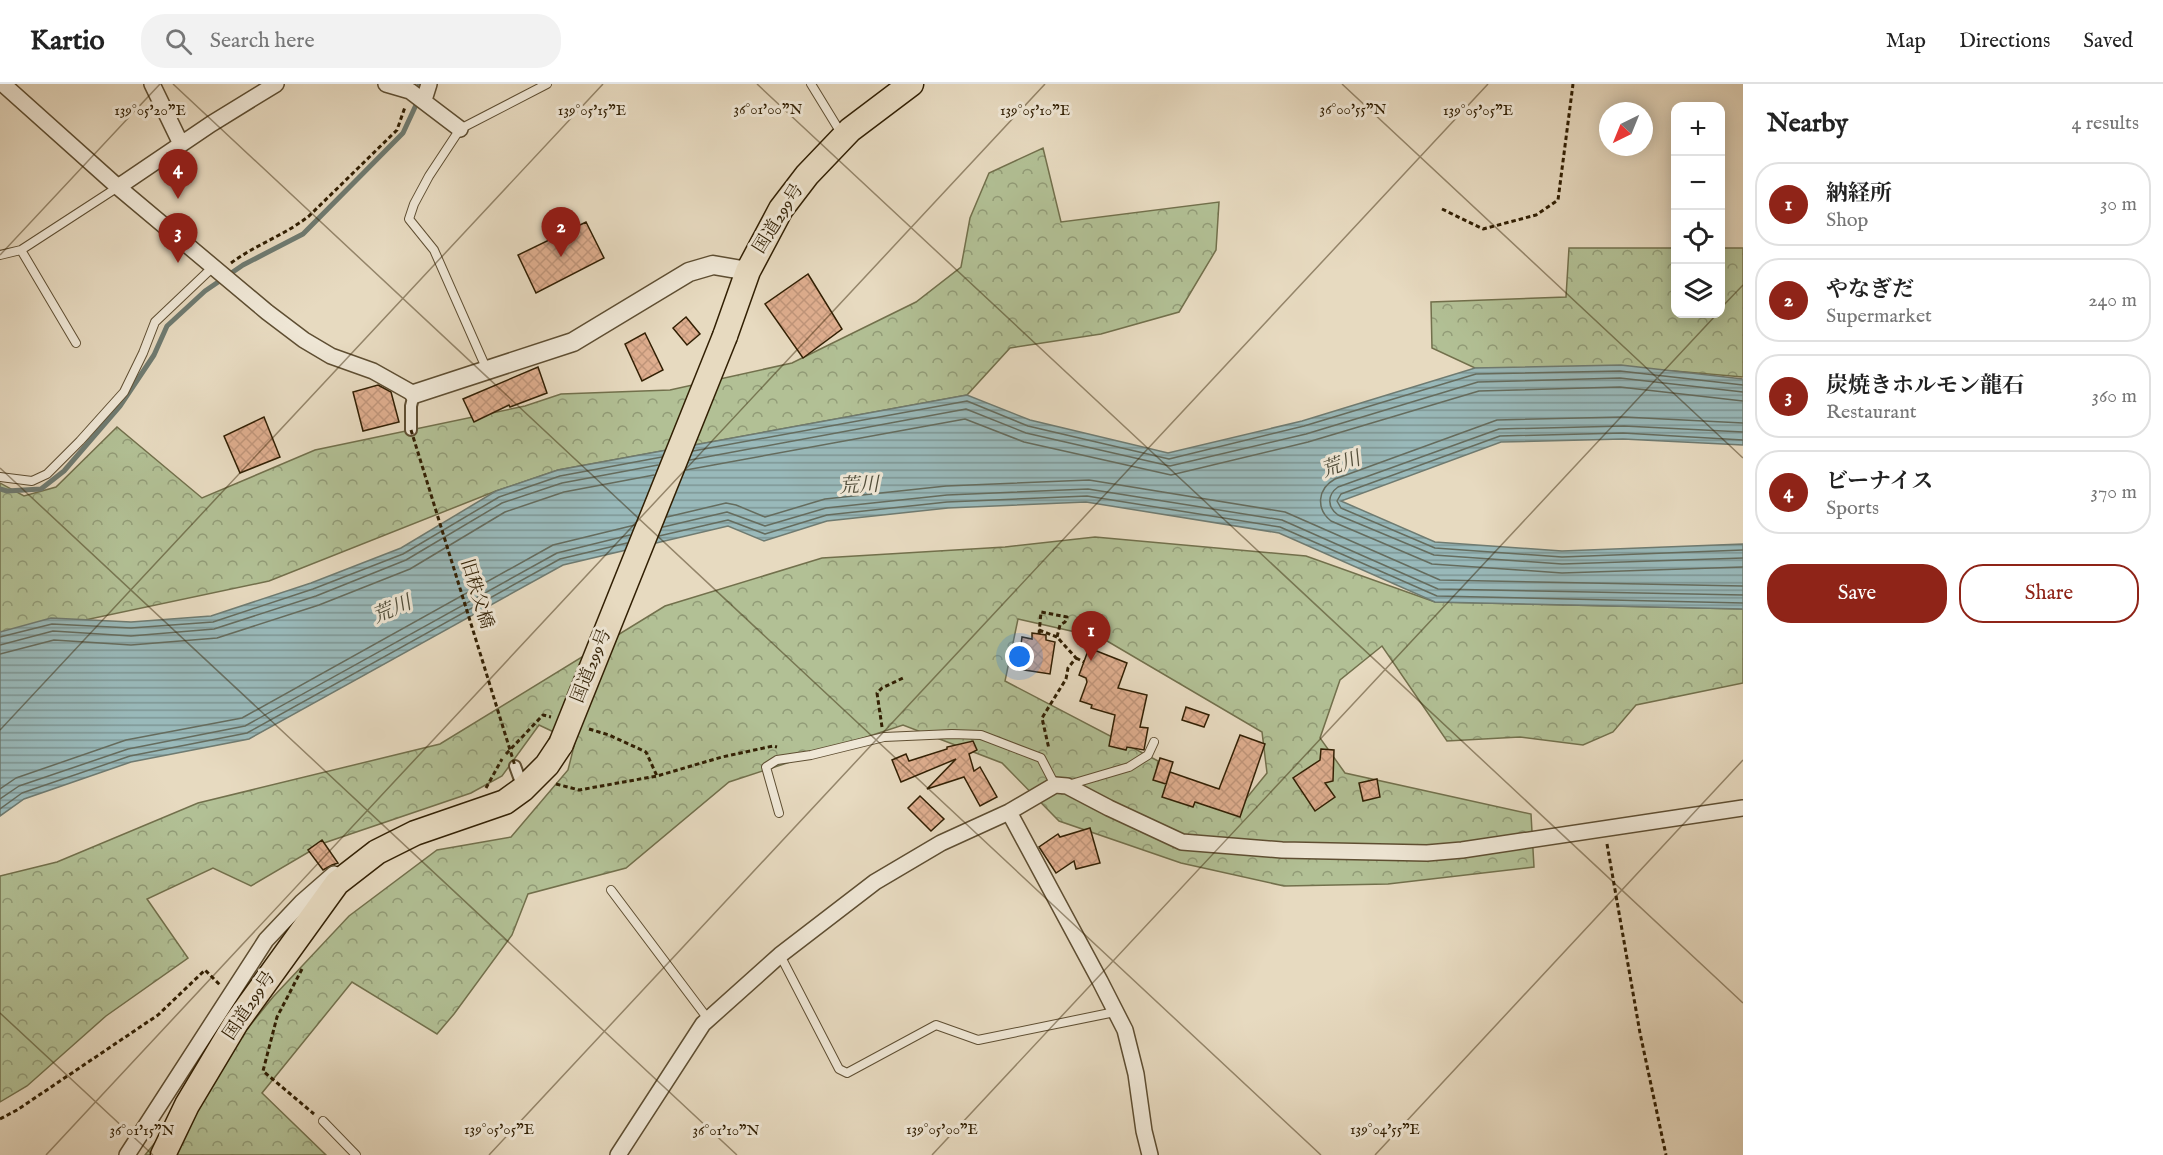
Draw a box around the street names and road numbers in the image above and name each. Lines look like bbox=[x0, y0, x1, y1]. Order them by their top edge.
street label: 国道299号 bbox=[749, 180, 809, 258]
street label: 旧秩父橋 bbox=[454, 556, 498, 632]
street label: 国道299号 bbox=[567, 625, 617, 707]
street label: 国道299号 bbox=[219, 967, 281, 1045]

